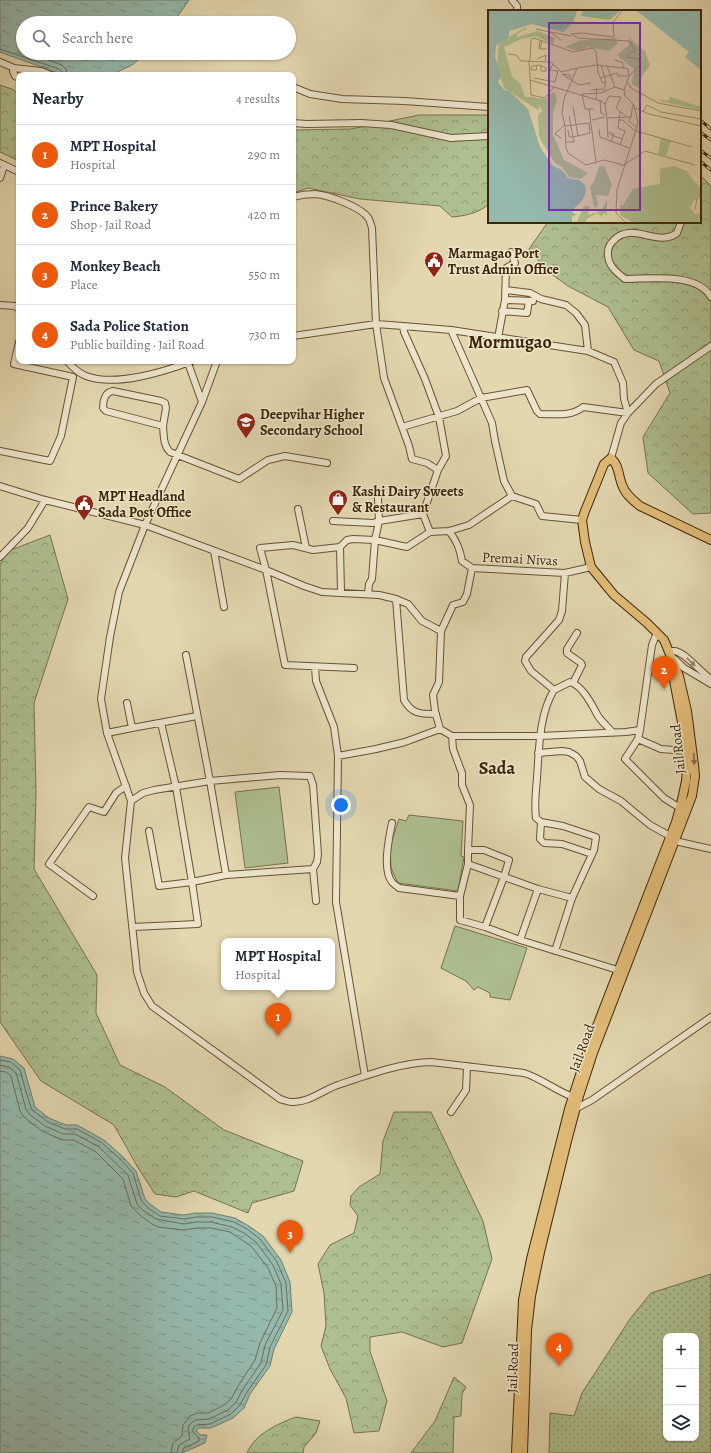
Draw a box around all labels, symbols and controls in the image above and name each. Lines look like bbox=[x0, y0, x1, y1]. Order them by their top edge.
inset map bbox=[488, 10, 701, 223]
search box bbox=[16, 16, 296, 60]
icon: search bbox=[30, 27, 52, 49]
text: Search here bbox=[62, 28, 133, 48]
text: Nearby bbox=[32, 87, 83, 110]
text: 4 results bbox=[236, 90, 280, 107]
text: MPT Hospital bbox=[70, 136, 156, 156]
text: 1 bbox=[43, 146, 47, 163]
text: 290 m bbox=[248, 146, 280, 163]
text: Hospital bbox=[70, 156, 115, 173]
text: Prince Bakery bbox=[70, 196, 158, 216]
text: 2 bbox=[42, 206, 48, 223]
text: 420 m bbox=[248, 206, 280, 223]
text: Shop · Jail Road bbox=[70, 216, 151, 233]
place label: Marmagao Port Trust Admin Office bbox=[448, 244, 560, 279]
public building icon: Marmagao Port Trust Admin Office bbox=[423, 250, 445, 278]
text: Monkey Beach bbox=[70, 256, 161, 276]
text: 3 bbox=[42, 266, 48, 283]
text: 550 m bbox=[249, 266, 280, 283]
text: Place bbox=[70, 276, 98, 293]
text: Sada Police Station bbox=[70, 316, 189, 336]
text: 4 bbox=[42, 326, 48, 343]
text: 730 m bbox=[249, 326, 280, 343]
district label: Mormugao bbox=[468, 330, 552, 354]
text: Public building · Jail Road bbox=[70, 336, 205, 353]
place label: Deepvihar Higher Secondary School bbox=[260, 405, 365, 440]
school or university icon: Deepvihar Higher Secondary School bbox=[235, 411, 257, 439]
place label: Kashi Dairy Sweets & Restaurant bbox=[352, 482, 464, 517]
place label: MPT Headland Sada Post Office bbox=[98, 487, 192, 522]
shop icon: Kashi Dairy Sweets & Restaurant bbox=[327, 488, 349, 516]
public building icon: MPT Headland Sada Post Office bbox=[73, 493, 95, 521]
street label: Premai Nivas bbox=[482, 548, 558, 570]
pin: 2 bbox=[651, 656, 677, 689]
one-way arrow bbox=[686, 657, 696, 667]
street label: Jail Road bbox=[666, 723, 690, 775]
one-way arrow bbox=[691, 753, 698, 765]
district label: Sada bbox=[479, 756, 516, 780]
your location bbox=[331, 795, 351, 815]
popup bbox=[221, 938, 335, 990]
text: MPT Hospital bbox=[235, 946, 321, 966]
text: Hospital bbox=[235, 966, 280, 983]
pin: 1 bbox=[265, 1003, 291, 1036]
street label: Jail Road bbox=[565, 1021, 600, 1075]
pin: 3 bbox=[277, 1220, 303, 1253]
pin: 4 bbox=[546, 1333, 572, 1366]
map controls bbox=[663, 1333, 699, 1441]
button: + bbox=[663, 1333, 699, 1369]
street label: Jail Road bbox=[503, 1342, 523, 1393]
button: − bbox=[663, 1369, 699, 1405]
button: layers bbox=[663, 1405, 699, 1441]

